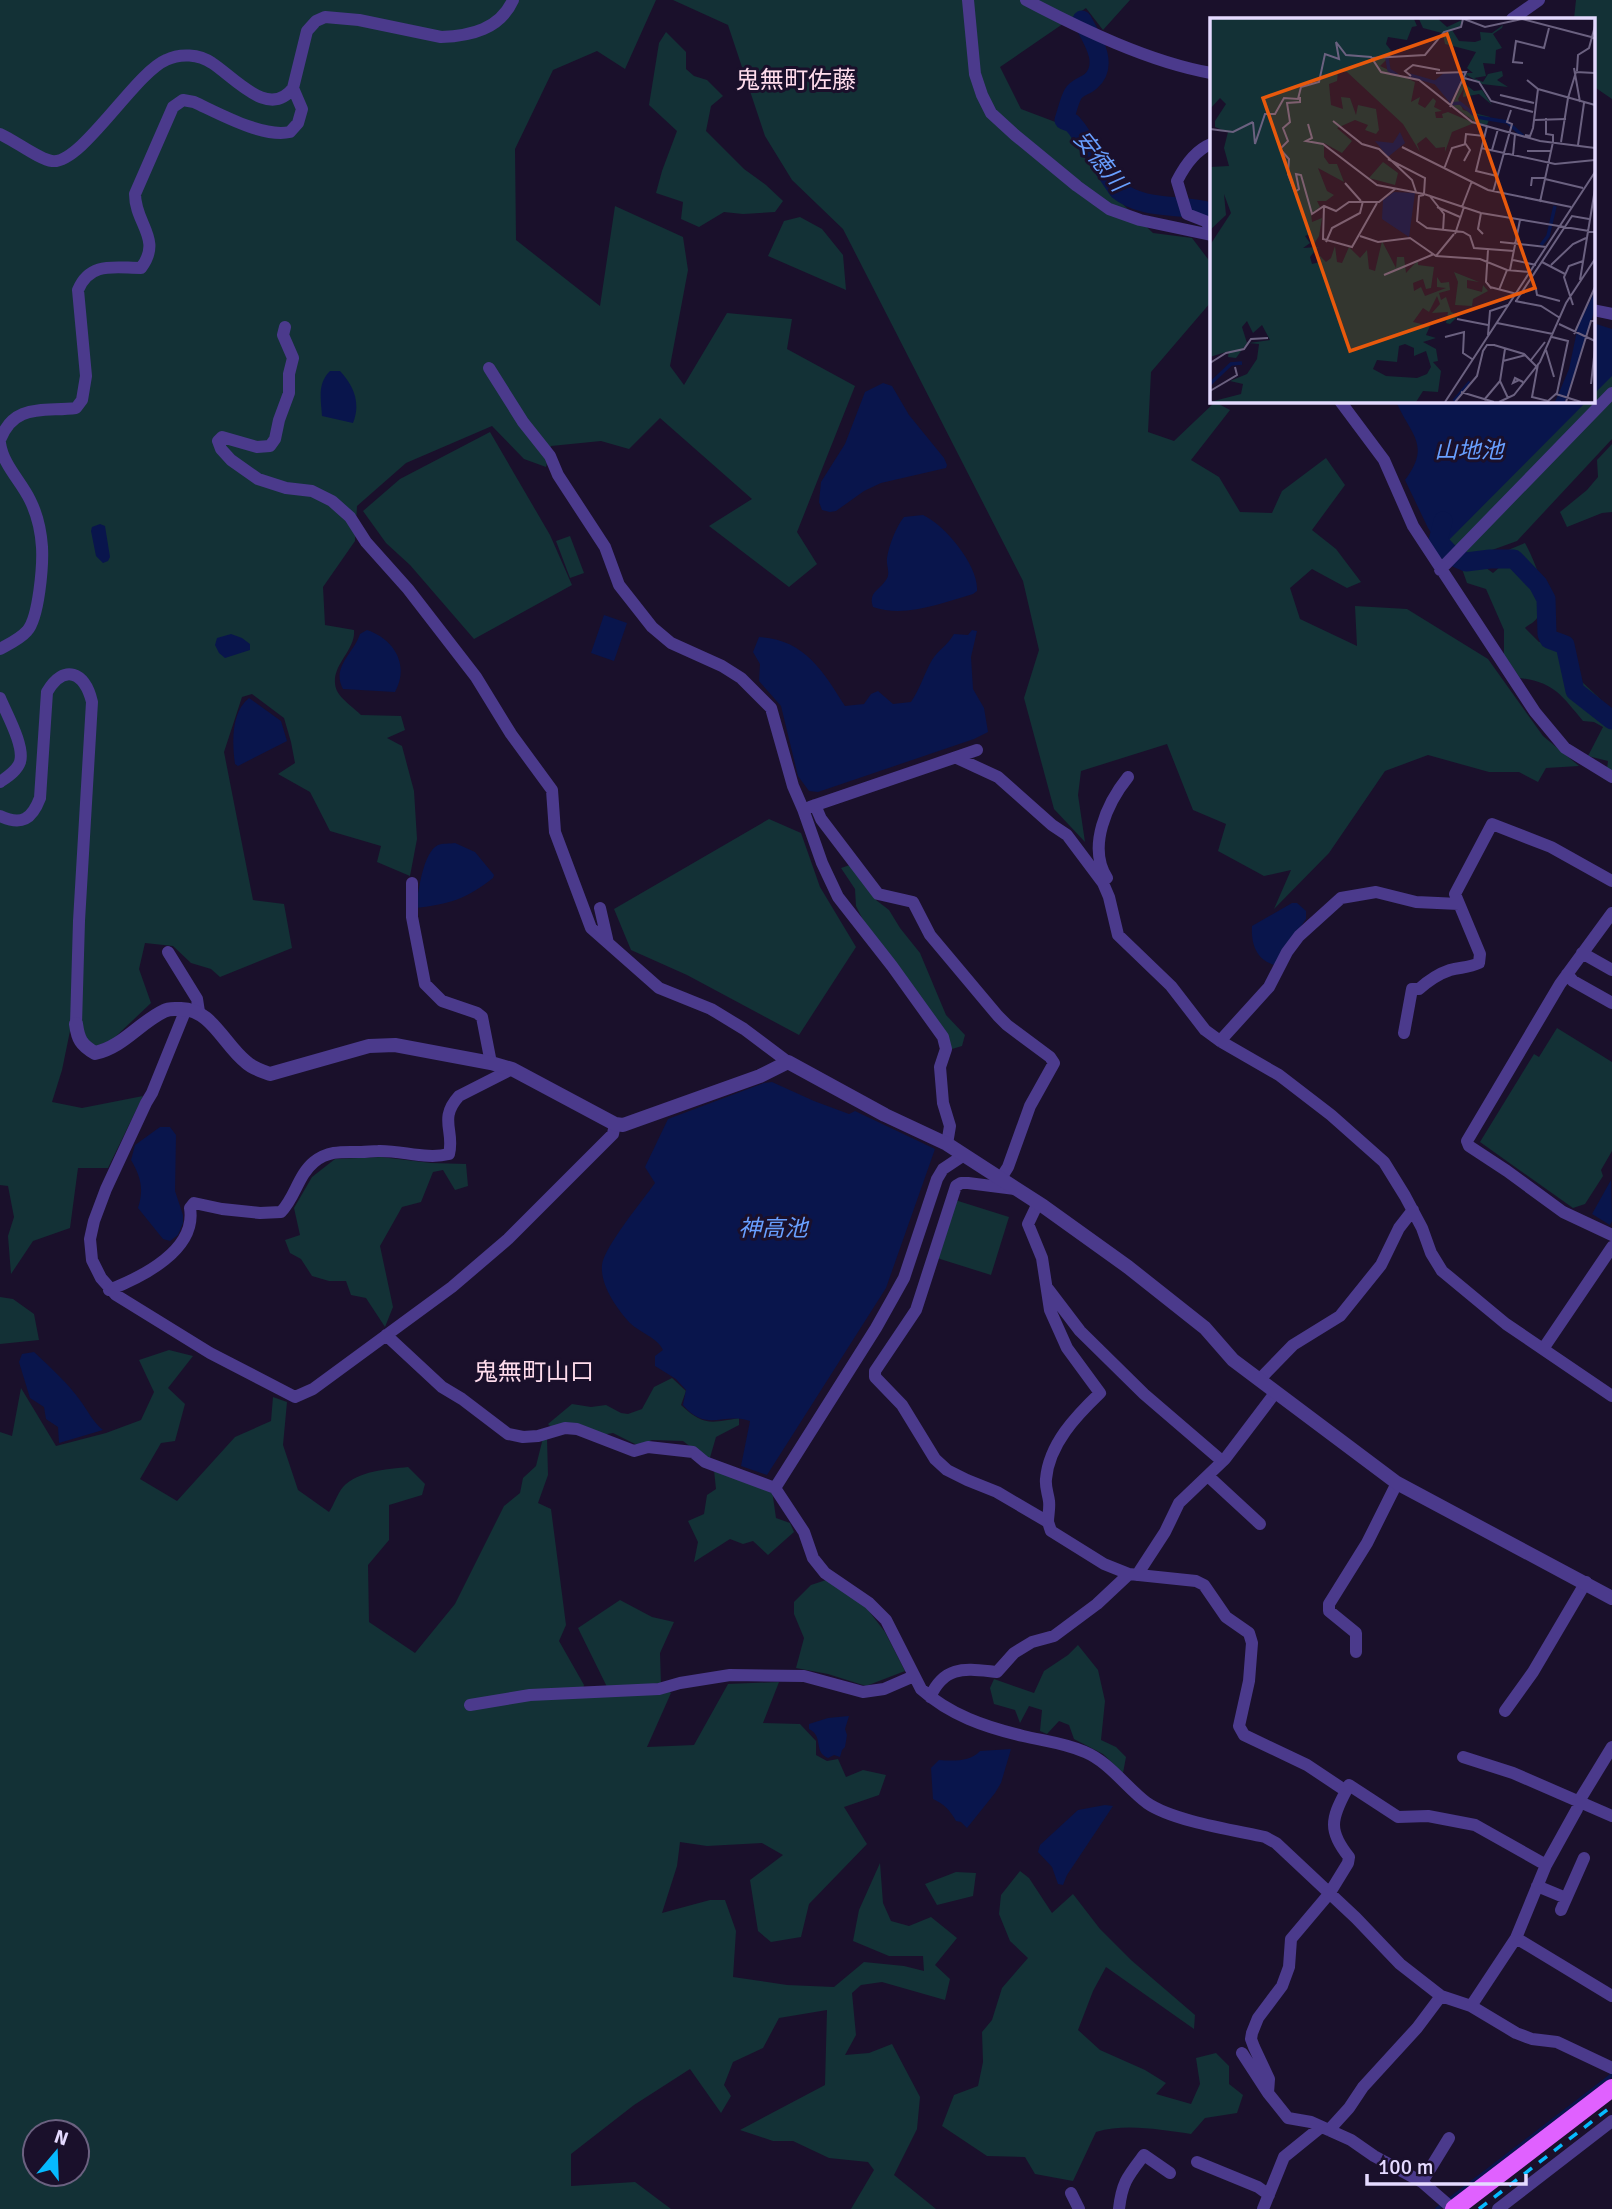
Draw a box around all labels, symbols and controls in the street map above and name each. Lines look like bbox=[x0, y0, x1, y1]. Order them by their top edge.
inset map bbox=[1210, 18, 1594, 402]
district label: 鬼無町佐藤 bbox=[736, 65, 856, 95]
water label: 安徳川 bbox=[1067, 125, 1135, 199]
water label: 山地池 bbox=[1435, 436, 1506, 465]
water label: 神高池 bbox=[739, 1214, 810, 1243]
district label: 鬼無町山口 bbox=[474, 1357, 594, 1387]
north arrow bbox=[21, 2118, 91, 2188]
text: N bbox=[51, 2124, 71, 2151]
scale bar bbox=[1367, 2142, 1526, 2186]
text: 100 m bbox=[1378, 2154, 1433, 2180]

